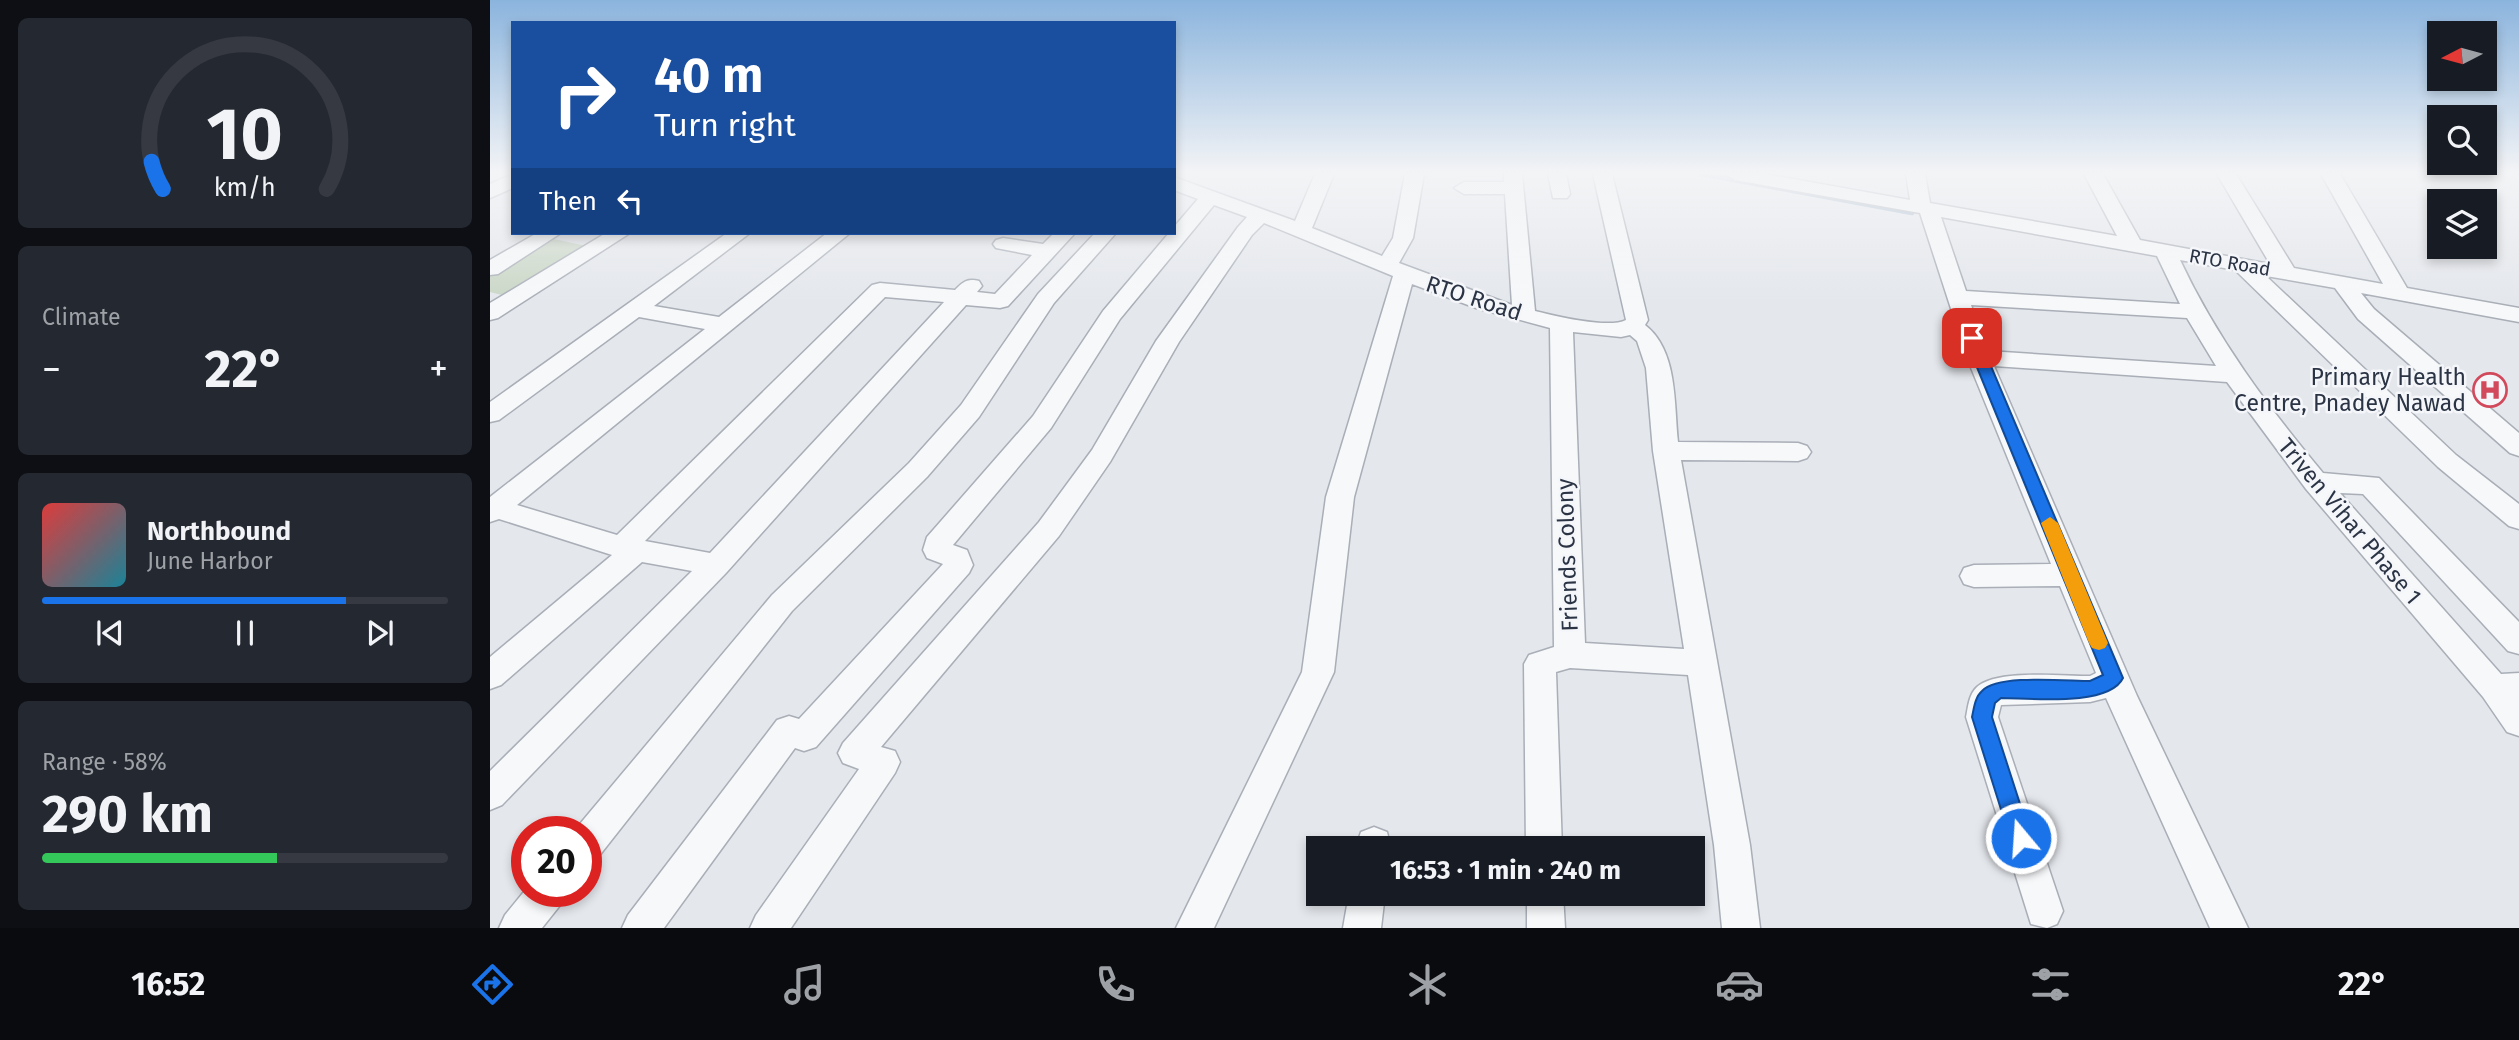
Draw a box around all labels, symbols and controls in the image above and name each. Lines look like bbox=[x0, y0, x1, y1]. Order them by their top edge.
north arrow bbox=[2427, 21, 2497, 91]
map controls bbox=[2427, 21, 2497, 259]
text: 40 m bbox=[654, 46, 763, 105]
icon: right bbox=[539, 49, 630, 140]
text: 10 bbox=[207, 91, 283, 178]
button: search bbox=[2427, 105, 2497, 175]
text: Turn right bbox=[654, 106, 796, 144]
text: km/h bbox=[214, 173, 276, 203]
icon: left bbox=[611, 182, 649, 220]
text: Then bbox=[539, 186, 597, 217]
button: layers bbox=[2427, 189, 2497, 259]
street label: RTO Road bbox=[2187, 244, 2272, 281]
street label: RTO Road bbox=[1422, 269, 1526, 327]
text: Climate bbox=[42, 303, 121, 331]
pin bbox=[1942, 308, 2002, 368]
icon: arrive bbox=[1953, 319, 1991, 357]
text: 22° bbox=[205, 338, 285, 401]
text: − bbox=[42, 346, 61, 392]
text: + bbox=[429, 346, 448, 392]
place label: Primary Health Centre, Pnadey Nawad bbox=[2234, 363, 2466, 417]
hospital icon: Primary Health Centre, Pnadey Nawad bbox=[2471, 371, 2509, 409]
street label: Triven Vihar Phase 1 bbox=[2272, 432, 2428, 610]
street label: Friends Colony bbox=[1550, 477, 1584, 632]
text: Northbound bbox=[147, 516, 291, 547]
text: June Harbor bbox=[147, 547, 273, 575]
icon: previous bbox=[91, 614, 129, 652]
icon: pause bbox=[226, 614, 264, 652]
icon: next bbox=[361, 614, 399, 652]
text: Range · 58% bbox=[42, 748, 167, 776]
text: 290 km bbox=[42, 783, 213, 846]
position arrow bbox=[1984, 801, 2058, 875]
speed limit sign: 20 bbox=[511, 816, 602, 907]
text: 16:53 · 1 min · 240 m bbox=[1390, 855, 1621, 886]
icon: directions bbox=[468, 960, 517, 1009]
icon: music bbox=[780, 960, 829, 1009]
icon: phone bbox=[1091, 960, 1140, 1009]
icon: climate bbox=[1403, 960, 1452, 1009]
icon: car bbox=[1715, 960, 1764, 1009]
icon: filters bbox=[2026, 960, 2075, 1009]
text: 16:52 bbox=[131, 965, 205, 1003]
text: 22° bbox=[2338, 965, 2388, 1003]

